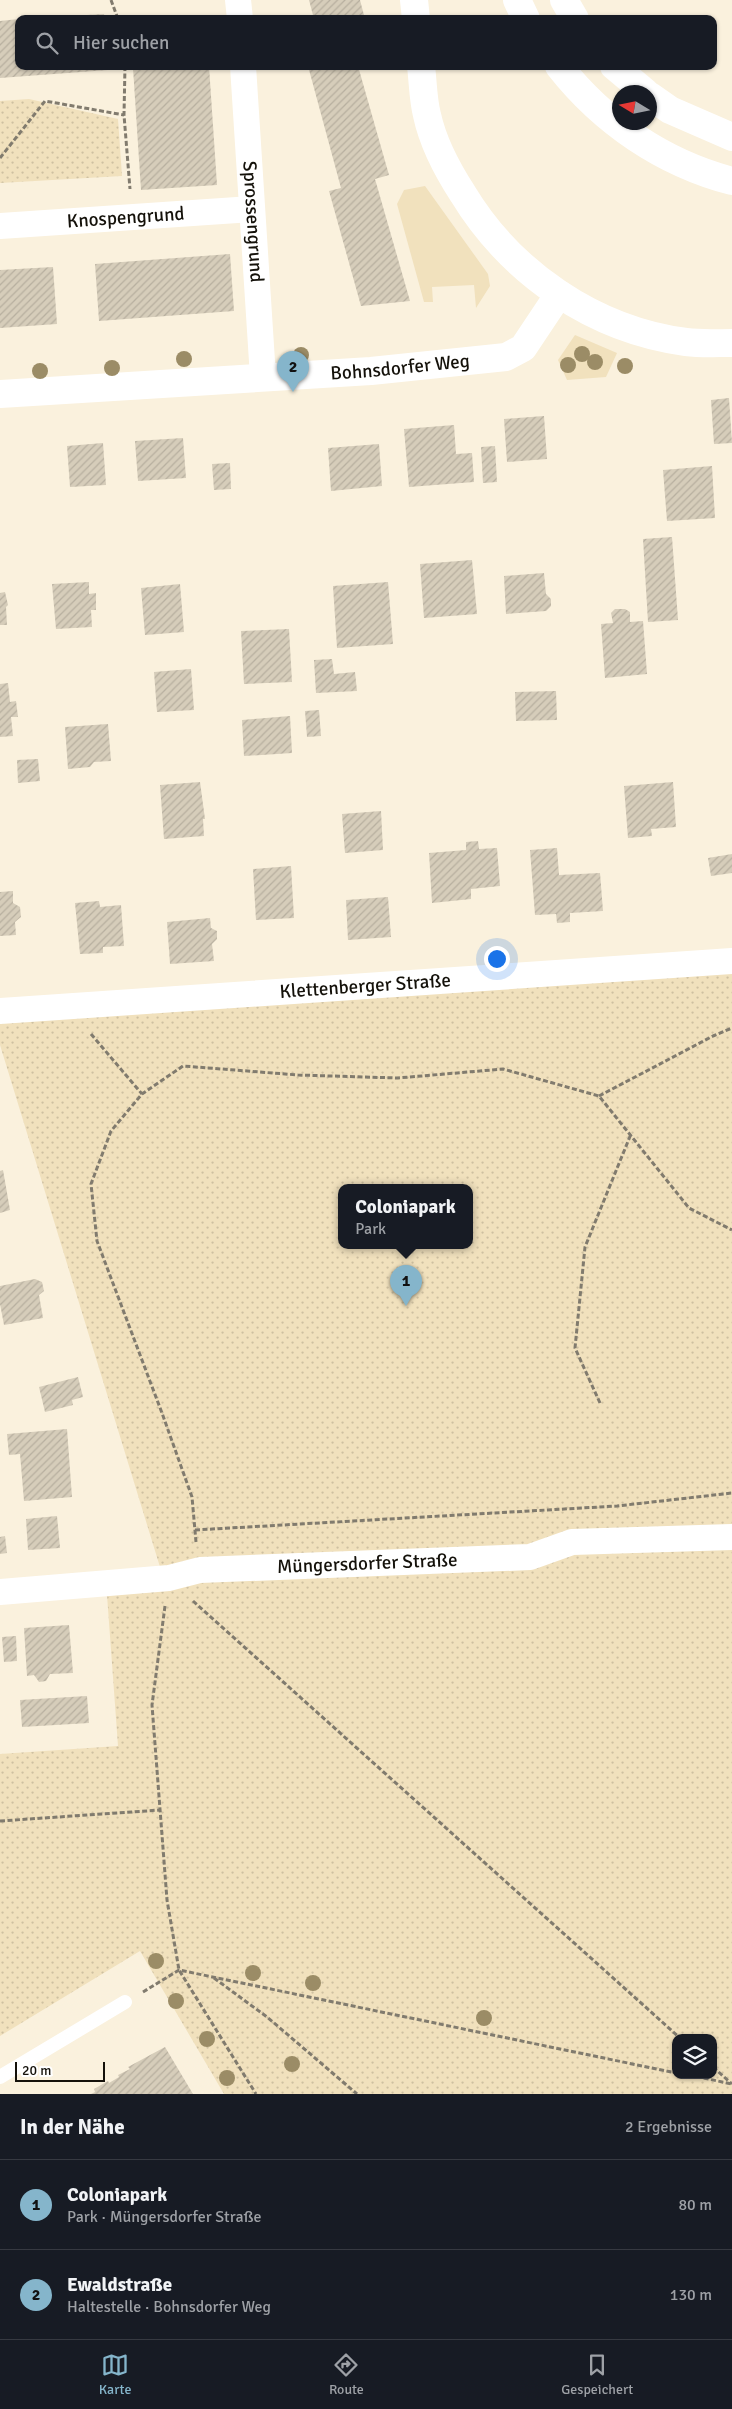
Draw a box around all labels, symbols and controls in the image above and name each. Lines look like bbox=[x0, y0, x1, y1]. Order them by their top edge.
search box bbox=[15, 15, 717, 70]
icon: search bbox=[33, 29, 61, 57]
text: Hier suchen bbox=[73, 31, 169, 55]
north arrow bbox=[612, 85, 657, 130]
street label: Sprossengrund bbox=[237, 160, 269, 283]
street label: Knospengrund bbox=[66, 202, 185, 233]
street label: Bohnsdorfer Weg bbox=[330, 349, 471, 385]
pin: 2 bbox=[277, 351, 309, 392]
your location bbox=[484, 946, 510, 972]
street label: Klettenberger Straße bbox=[279, 968, 452, 1004]
popup bbox=[338, 1184, 473, 1249]
text: Coloniapark bbox=[355, 1195, 456, 1219]
text: Park bbox=[355, 1219, 386, 1239]
pin: 1 bbox=[390, 1265, 422, 1306]
street label: Müngersdorfer Straße bbox=[277, 1548, 458, 1579]
map controls bbox=[672, 2034, 717, 2079]
button: layers bbox=[672, 2034, 717, 2079]
scale bar bbox=[15, 2059, 105, 2082]
text: 20 m bbox=[22, 2062, 51, 2079]
text: In der Nähe bbox=[20, 2114, 125, 2140]
text: 2 Ergebnisse bbox=[625, 2117, 712, 2137]
text: Coloniapark bbox=[67, 2183, 167, 2207]
text: 1 bbox=[32, 2195, 40, 2215]
text: 80 m bbox=[678, 2195, 712, 2215]
text: Park · Müngersdorfer Straße bbox=[67, 2207, 262, 2227]
text: Ewaldstraße bbox=[67, 2273, 172, 2297]
text: 2 bbox=[32, 2285, 40, 2305]
text: 130 m bbox=[670, 2285, 712, 2305]
text: Haltestelle · Bohnsdorfer Weg bbox=[67, 2297, 271, 2317]
tab: Karte bbox=[99, 2351, 131, 2398]
tab: Route bbox=[329, 2351, 364, 2398]
tab: Gespeichert bbox=[561, 2351, 633, 2398]

